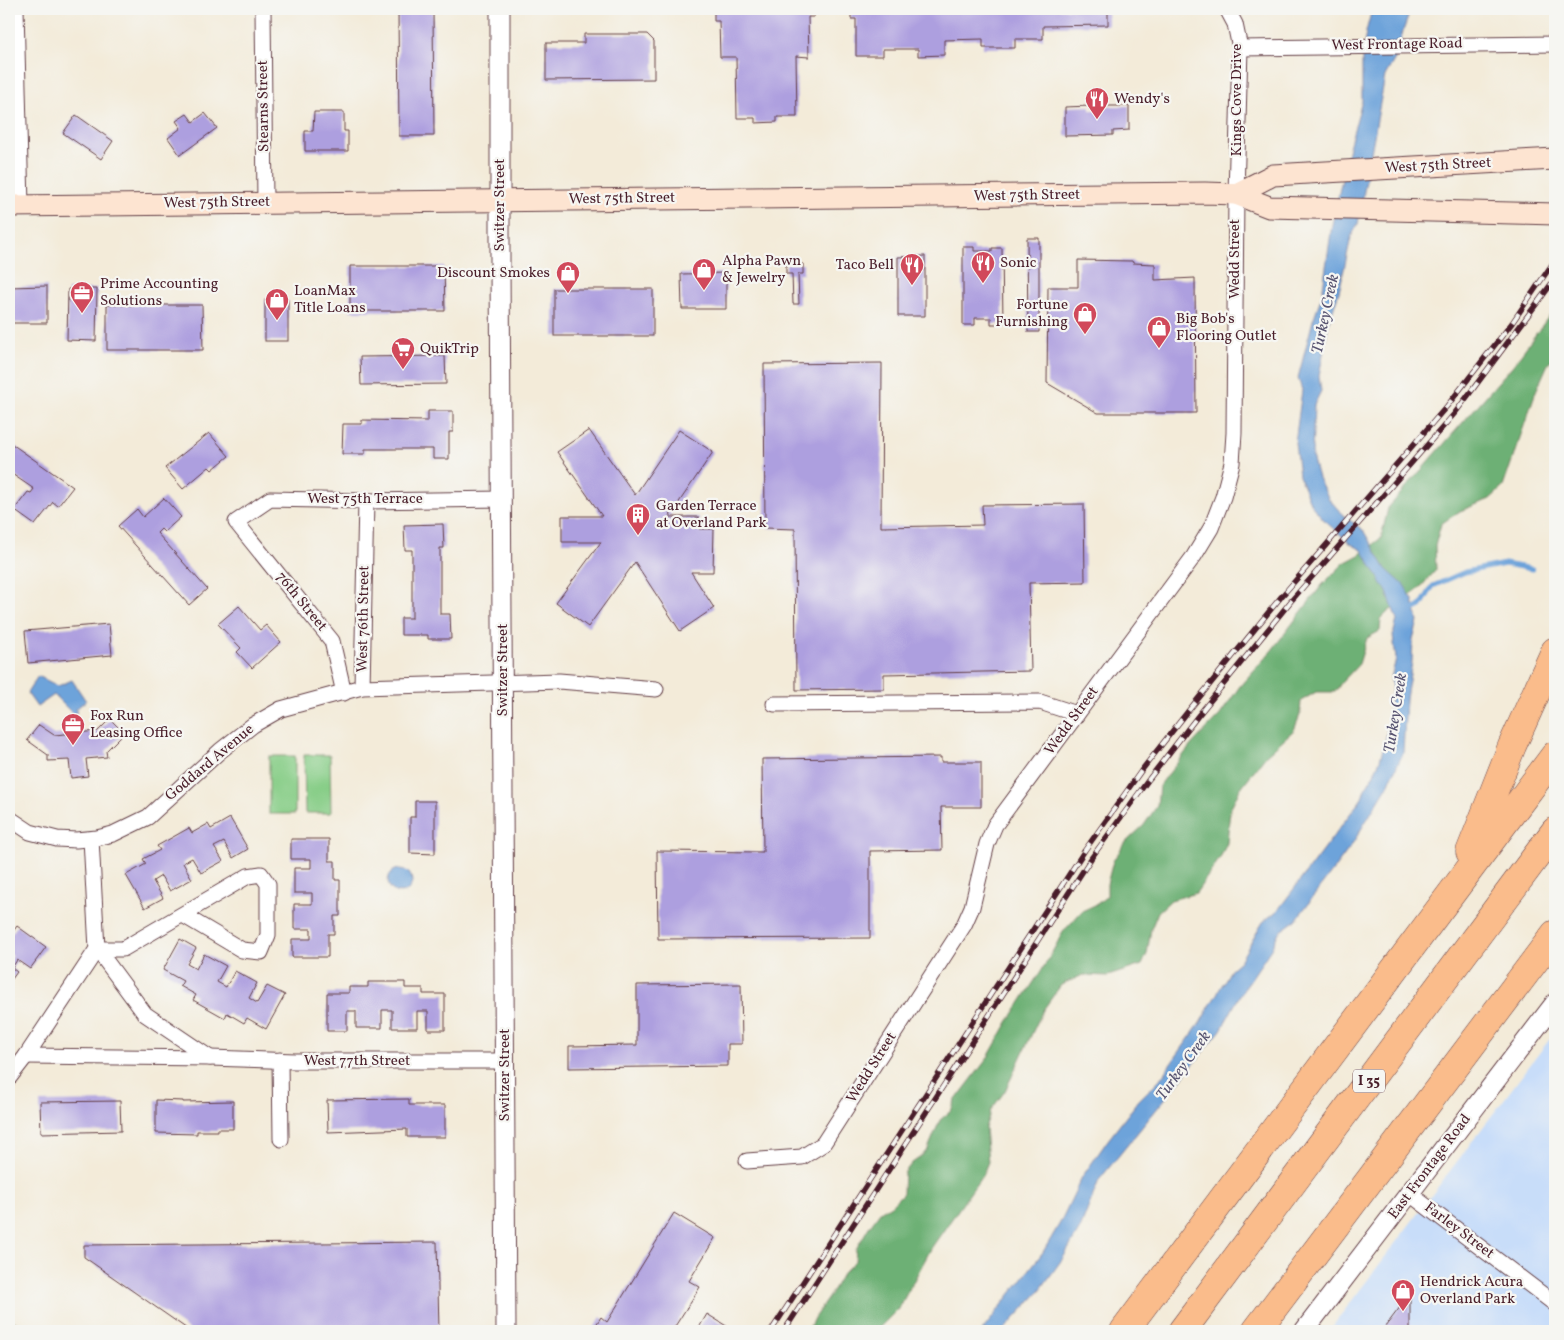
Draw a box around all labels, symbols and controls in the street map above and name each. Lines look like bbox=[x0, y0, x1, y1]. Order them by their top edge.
street label: West Frontage Road bbox=[1331, 33, 1463, 57]
street label: Kings Cove Drive bbox=[1227, 44, 1248, 156]
street label: Stearns Street bbox=[253, 60, 275, 152]
restaurant icon: Wendy's bbox=[1084, 86, 1110, 120]
place label: Wendy's bbox=[1114, 89, 1170, 110]
street label: West 75th Street bbox=[1384, 153, 1492, 179]
street label: Switzer Street bbox=[490, 159, 511, 251]
street label: West 75th Street bbox=[973, 185, 1081, 207]
street label: West 75th Street bbox=[568, 188, 676, 210]
street label: West 75th Street bbox=[163, 192, 271, 214]
street label: Wedd Street bbox=[1225, 219, 1246, 299]
restaurant icon: Sonic bbox=[970, 250, 996, 284]
place label: Alpha Pawn & Jewelry bbox=[722, 251, 801, 289]
restaurant icon: Taco Bell bbox=[899, 252, 925, 286]
place label: Sonic bbox=[1000, 253, 1037, 274]
place label: Taco Bell bbox=[836, 255, 894, 276]
shop icon: Alpha Pawn & Jewelry bbox=[691, 257, 717, 291]
shop icon: Discount Smokes bbox=[555, 260, 581, 294]
place label: Discount Smokes bbox=[437, 263, 550, 284]
water label: Turkey Creek bbox=[1307, 272, 1345, 356]
place label: Prime Accounting Solutions bbox=[100, 274, 219, 312]
office icon: Prime Accounting Solutions bbox=[69, 280, 95, 314]
place label: LoanMax Title Loans bbox=[294, 281, 366, 319]
shop icon: LoanMax Title Loans bbox=[264, 287, 290, 321]
place label: Fortune Furnishing bbox=[995, 295, 1068, 333]
shop icon: Fortune Furnishing bbox=[1072, 301, 1098, 335]
place label: Big Bob's Flooring Outlet bbox=[1176, 309, 1277, 347]
shop icon: Big Bob's Flooring Outlet bbox=[1146, 315, 1172, 349]
supermarket icon: QuikTrip bbox=[390, 336, 416, 370]
place label: QuikTrip bbox=[420, 339, 479, 360]
street label: West 75th Terrace bbox=[307, 489, 423, 510]
place label: Garden Terrace at Overland Park bbox=[656, 496, 767, 534]
building icon: Garden Terrace at Overland Park bbox=[625, 502, 651, 536]
street label: West 76th Street bbox=[353, 565, 375, 673]
street label: 76th Street bbox=[270, 568, 332, 636]
street label: Switzer Street bbox=[493, 624, 514, 716]
water label: Turkey Creek bbox=[1379, 671, 1413, 754]
street label: Wedd Street bbox=[1040, 682, 1104, 760]
place label: Fox Run Leasing Office bbox=[90, 706, 183, 744]
office icon: Fox Run Leasing Office bbox=[60, 712, 86, 746]
street label: Goddard Avenue bbox=[161, 720, 259, 806]
water label: Turkey Creek bbox=[1151, 1026, 1217, 1105]
street label: Wedd Street bbox=[842, 1028, 902, 1108]
street label: Switzer Street bbox=[495, 1029, 516, 1121]
street label: West 77th Street bbox=[304, 1051, 410, 1072]
road number: I 35 bbox=[1353, 1070, 1385, 1092]
street label: East Frontage Road bbox=[1383, 1110, 1477, 1224]
street label: Farley Street bbox=[1420, 1198, 1498, 1264]
place label: Hendrick Acura Overland Park bbox=[1420, 1272, 1523, 1310]
shop icon: Hendrick Acura Overland Park bbox=[1390, 1278, 1416, 1312]

